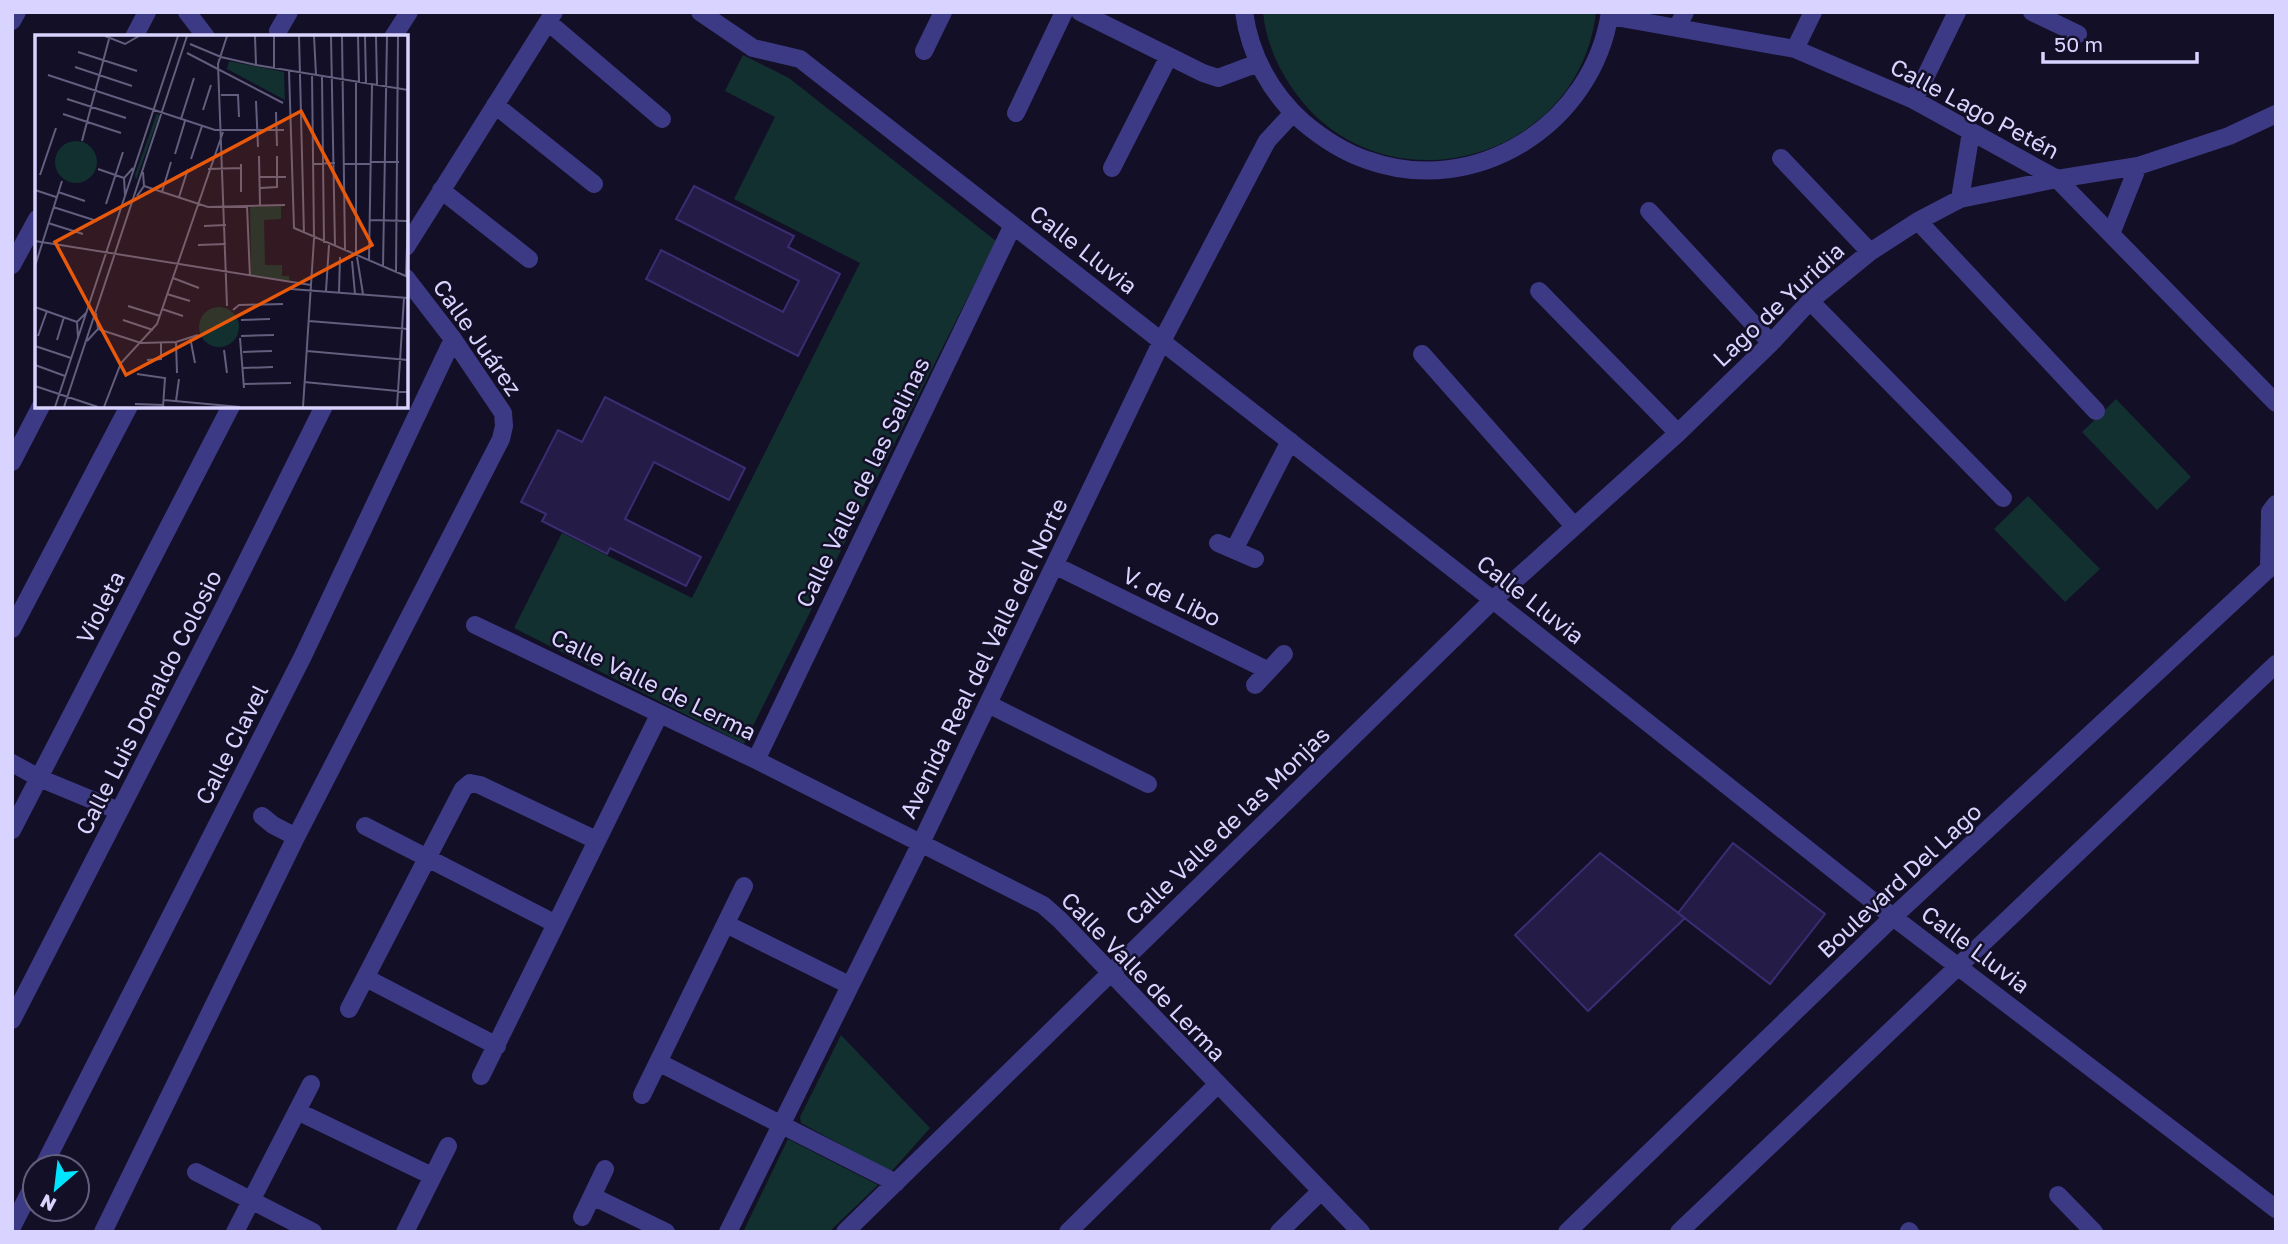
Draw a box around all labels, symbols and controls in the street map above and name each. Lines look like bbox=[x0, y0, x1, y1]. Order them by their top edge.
scale bar bbox=[2043, 21, 2197, 65]
text: 50 m bbox=[2054, 31, 2103, 57]
inset map bbox=[35, 35, 408, 408]
street label: Calle Lago Petén bbox=[1886, 52, 2064, 164]
street label: Calle Lluvia bbox=[1025, 198, 1143, 300]
street label: Lago de Yuridia bbox=[1707, 236, 1849, 372]
street label: Calle Juárez bbox=[428, 273, 528, 401]
street label: Calle Valle de las Salinas bbox=[789, 352, 935, 612]
street label: Avenida Real del Valle del Norte bbox=[893, 493, 1073, 823]
street label: Calle Lluvia bbox=[1472, 548, 1590, 650]
street label: V. de Libo bbox=[1118, 560, 1226, 632]
street label: Calle Luis Donaldo Colosio bbox=[69, 565, 227, 839]
street label: Violeta bbox=[70, 566, 130, 648]
street label: Calle Valle de Lerma bbox=[547, 622, 761, 746]
street label: Calle Clavel bbox=[189, 679, 273, 809]
street label: Calle Valle de las Monjas bbox=[1119, 720, 1335, 930]
street label: Boulevard Del Lago bbox=[1811, 797, 1987, 963]
street label: Calle Valle de Lerma bbox=[1056, 885, 1232, 1067]
street label: Calle Lluvia bbox=[1916, 899, 2036, 999]
north arrow bbox=[21, 1153, 91, 1223]
text: N bbox=[36, 1190, 60, 1217]

